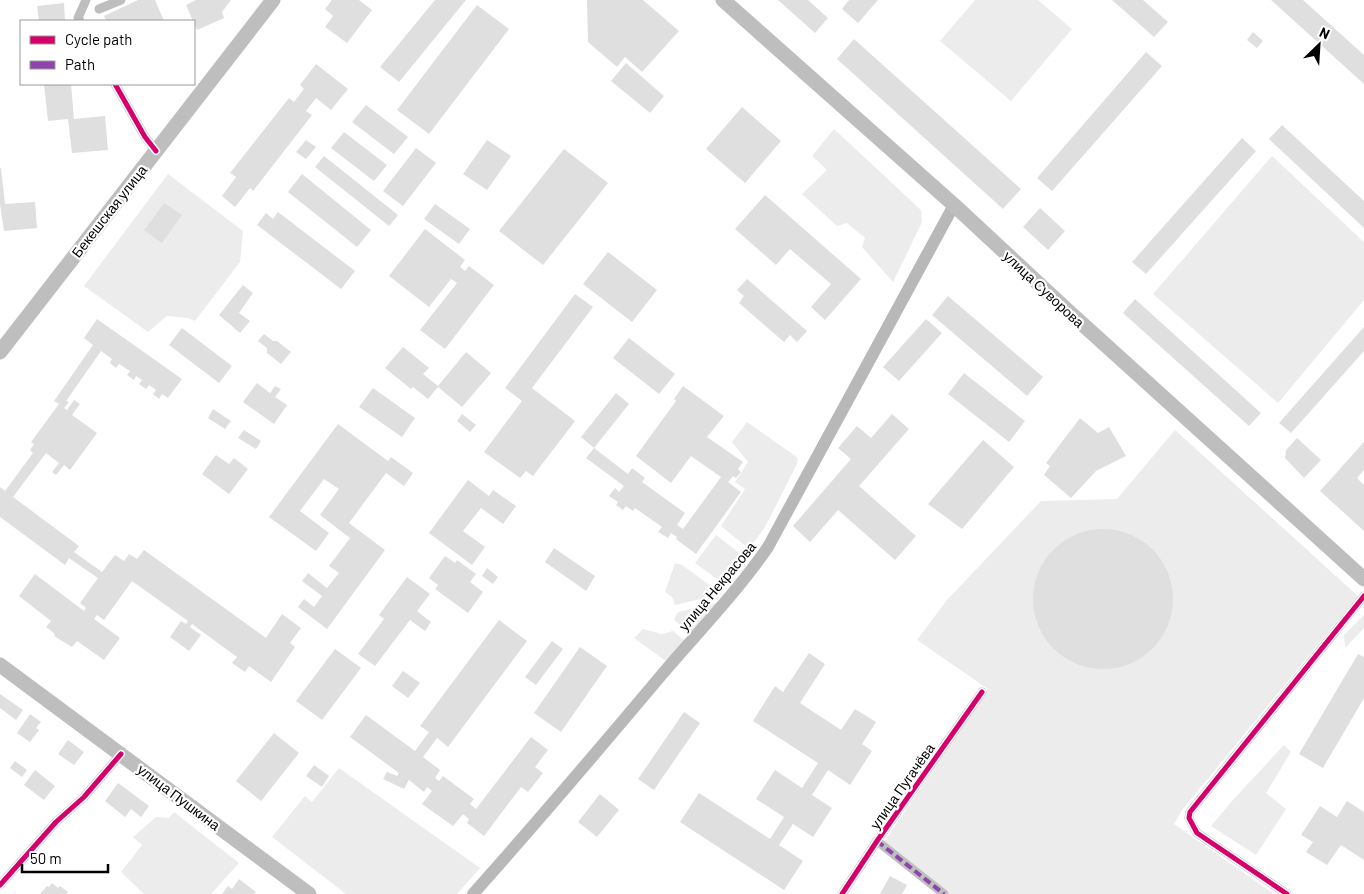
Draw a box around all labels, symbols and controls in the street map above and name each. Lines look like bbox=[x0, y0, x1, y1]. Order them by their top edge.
legend bbox=[20, 20, 195, 85]
north arrow bbox=[1294, 20, 1344, 70]
text: N bbox=[1317, 23, 1333, 42]
text: Cycle path bbox=[65, 30, 132, 48]
text: Path bbox=[65, 55, 95, 73]
street label: Бекешская улица bbox=[68, 161, 150, 261]
street label: улица Суворова bbox=[1000, 247, 1088, 331]
street label: улица Некрасова bbox=[675, 538, 759, 634]
street label: улица Пугачёва bbox=[866, 740, 938, 832]
street label: улица Пушкина bbox=[134, 760, 224, 834]
scale bar bbox=[22, 842, 109, 874]
text: 50 m bbox=[30, 849, 62, 867]

